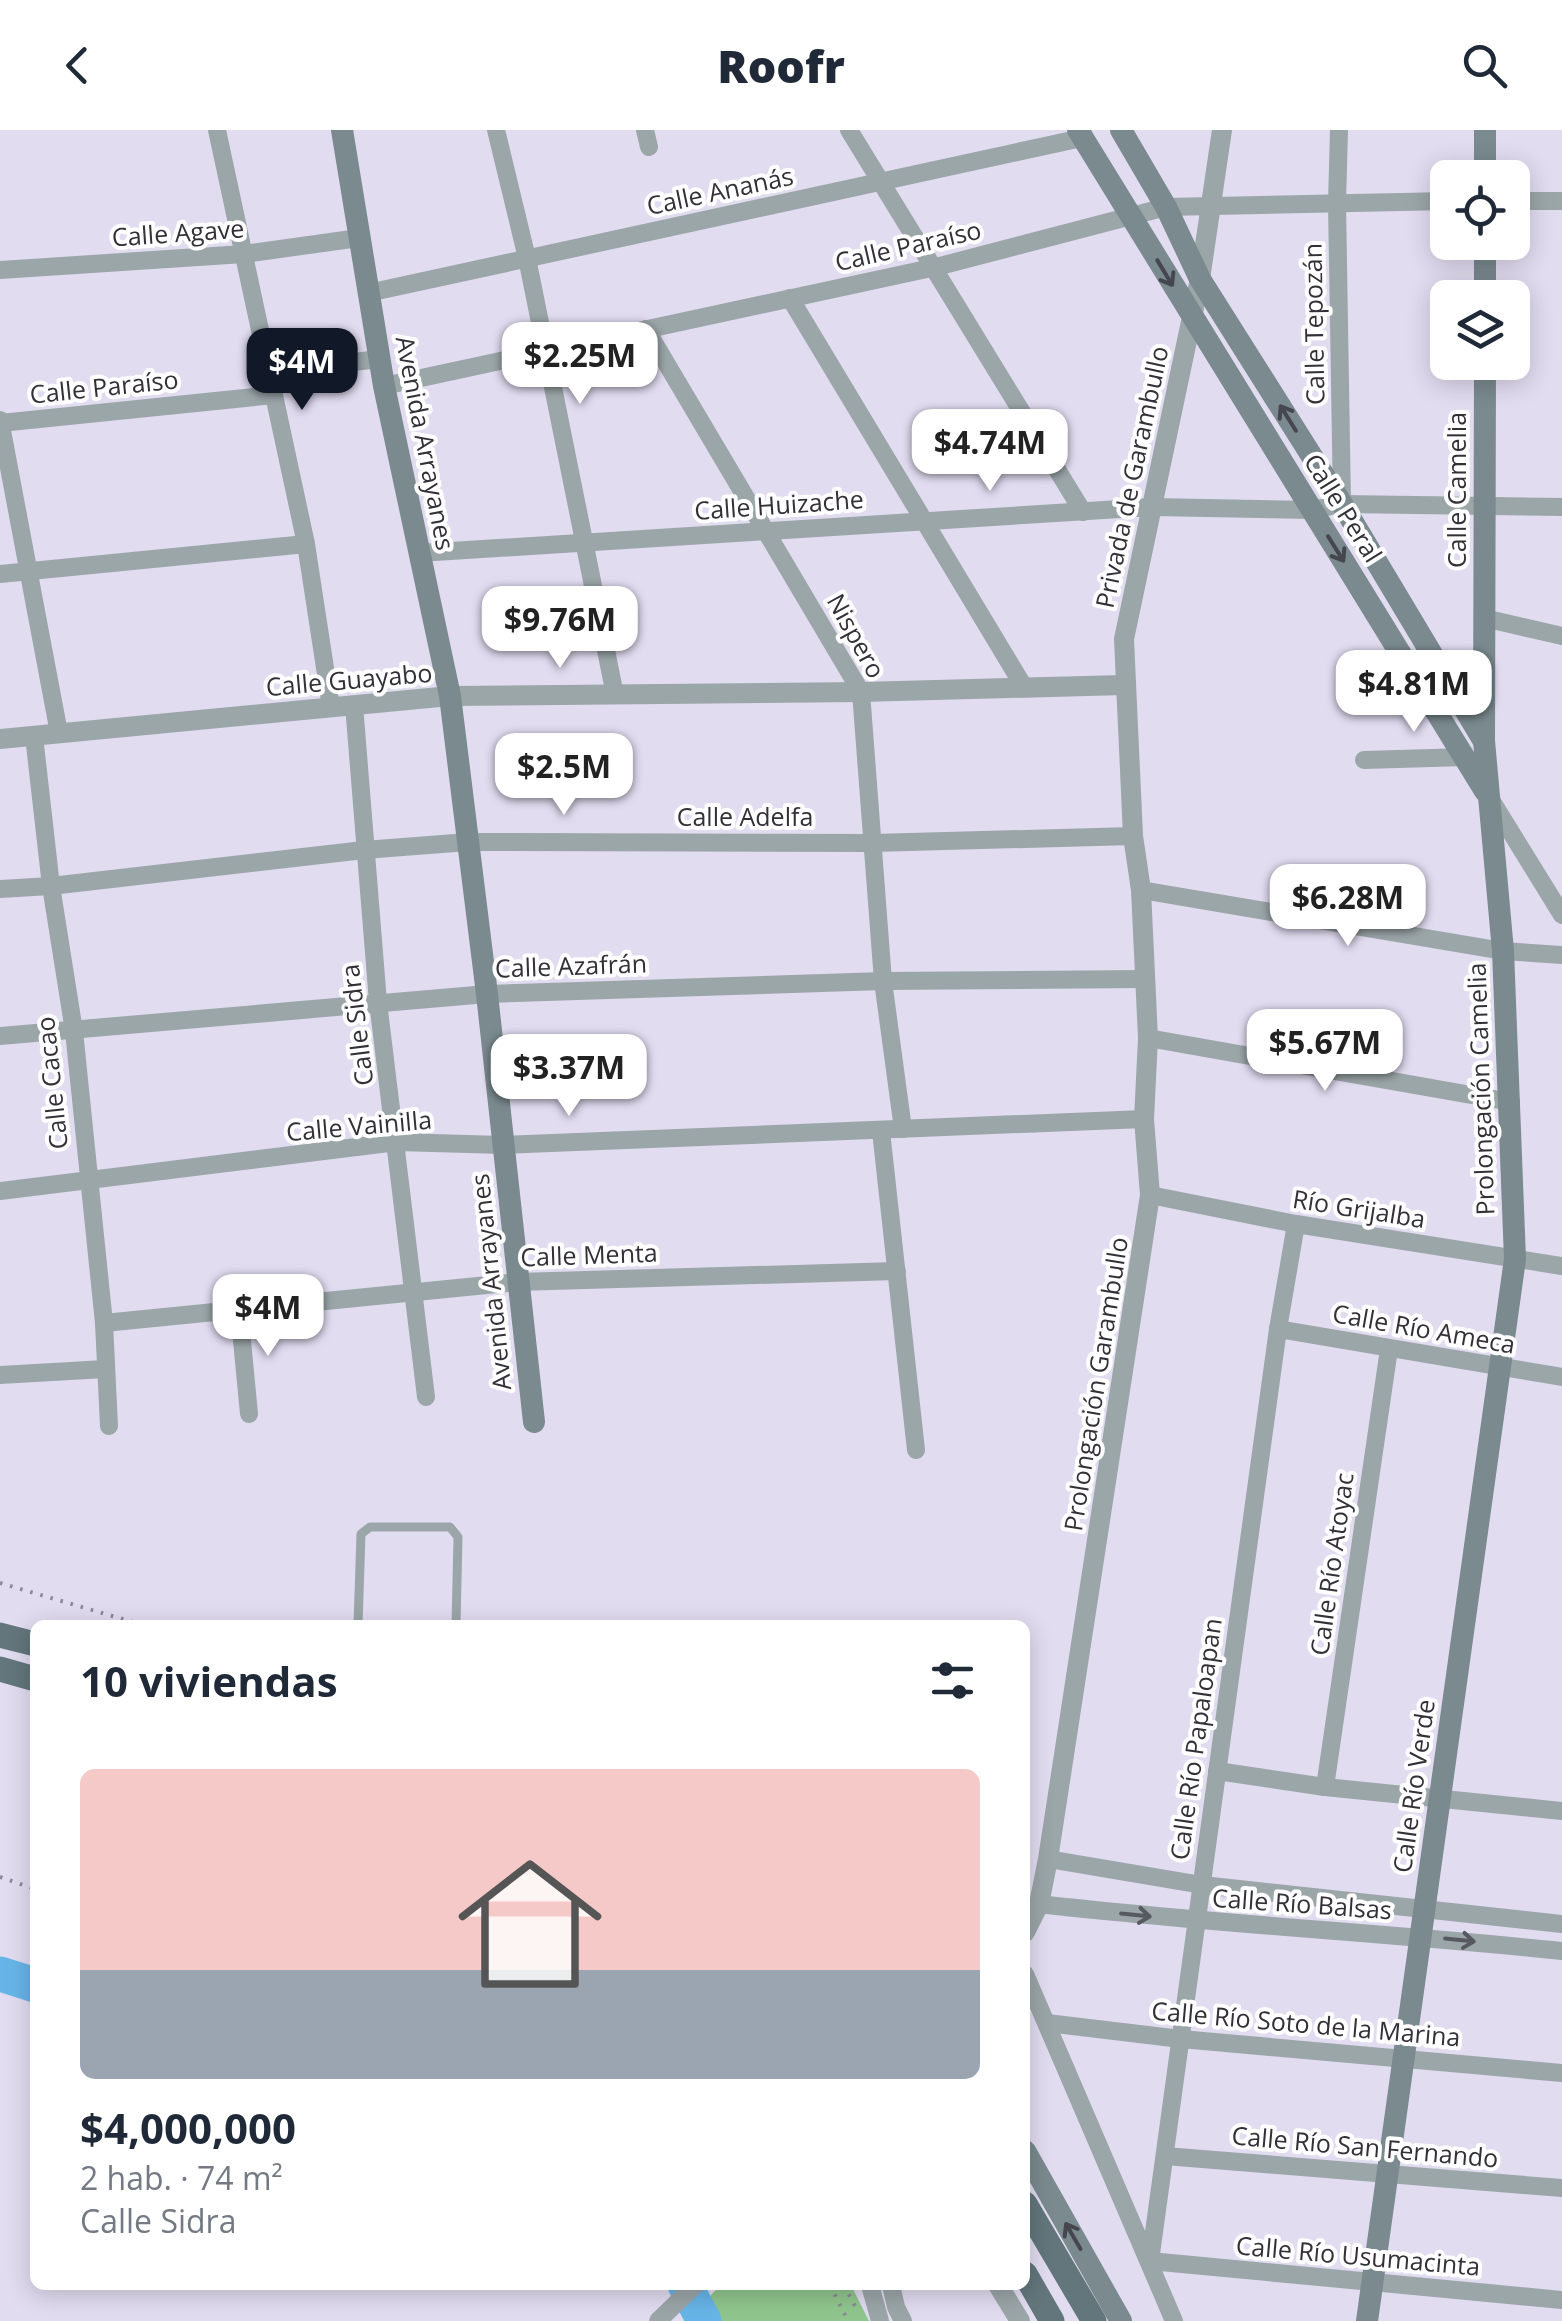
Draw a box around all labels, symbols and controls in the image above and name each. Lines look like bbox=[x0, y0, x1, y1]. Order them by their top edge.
text: Roofr bbox=[717, 35, 845, 96]
icon: back bbox=[50, 38, 105, 93]
icon: search bbox=[1457, 38, 1512, 93]
street label: Calle Ananás bbox=[643, 158, 796, 222]
map controls bbox=[1430, 160, 1530, 380]
button: locate bbox=[1430, 160, 1530, 260]
street label: Calle Agave bbox=[111, 210, 245, 254]
street label: Calle Paraíso bbox=[831, 212, 984, 278]
street label: Calle Tepozán bbox=[1295, 243, 1331, 405]
one-way arrow bbox=[1155, 258, 1175, 287]
button: layers bbox=[1430, 280, 1530, 380]
pin: $2.25M bbox=[499, 322, 661, 407]
pin: $4M bbox=[254, 328, 350, 413]
street label: Avenida Arrayanes bbox=[389, 333, 463, 553]
text: $2.25M bbox=[524, 333, 636, 376]
text: $4M bbox=[269, 339, 335, 382]
street label: Privada de Garambullo bbox=[1087, 343, 1175, 611]
street label: Calle Paraíso bbox=[28, 361, 180, 411]
one-way arrow bbox=[1278, 405, 1298, 433]
pin: $4.74M bbox=[909, 409, 1071, 494]
street label: Calle Camelia bbox=[1439, 412, 1473, 568]
text: $4.74M bbox=[934, 420, 1046, 463]
street label: Calle Peral bbox=[1297, 447, 1391, 568]
street label: Calle Huizache bbox=[693, 481, 865, 527]
one-way arrow bbox=[1326, 534, 1347, 563]
pin: $9.76M bbox=[479, 586, 641, 671]
street label: Nispero bbox=[820, 587, 894, 684]
text: $9.76M bbox=[504, 597, 616, 640]
pin: $4.81M bbox=[1333, 650, 1495, 735]
street label: Calle Guayabo bbox=[264, 655, 434, 703]
text: $4.81M bbox=[1358, 661, 1470, 704]
pin: $2.5M bbox=[494, 733, 634, 818]
text: $2.5M bbox=[517, 744, 611, 787]
street label: Calle Adelfa bbox=[677, 799, 813, 833]
pin: $6.28M bbox=[1267, 864, 1429, 949]
text: $6.28M bbox=[1292, 875, 1404, 918]
street label: Calle Azafrán bbox=[494, 945, 648, 985]
street label: Calle Sidra bbox=[332, 962, 380, 1088]
street label: Prolongación Camelia bbox=[1459, 962, 1501, 1216]
pin: $5.67M bbox=[1244, 1009, 1406, 1094]
street label: Calle Cacao bbox=[27, 1015, 75, 1151]
text: $5.67M bbox=[1269, 1020, 1381, 1063]
pin: $3.37M bbox=[488, 1034, 650, 1119]
text: $3.37M bbox=[513, 1045, 625, 1088]
street label: Calle Vainilla bbox=[285, 1102, 433, 1148]
street label: Avenida Arrayanes bbox=[462, 1172, 518, 1392]
street label: Río Grijalba bbox=[1290, 1181, 1428, 1235]
street label: Prolongación Garambullo bbox=[1055, 1234, 1135, 1533]
street label: Calle Menta bbox=[520, 1235, 658, 1273]
pin: $4M bbox=[220, 1274, 316, 1359]
text: $4M bbox=[235, 1285, 301, 1328]
street label: Calle Río Ameca bbox=[1330, 1295, 1518, 1361]
street label: Calle Río Atoyac bbox=[1301, 1470, 1361, 1657]
street label: Calle Río Papaloapan bbox=[1161, 1616, 1229, 1862]
text: 10 viviendas bbox=[80, 1652, 338, 1709]
icon: filters bbox=[925, 1653, 980, 1708]
street label: Calle Río Verde bbox=[1384, 1697, 1442, 1875]
icon: home bbox=[440, 1834, 620, 2014]
street label: Calle Río Balsas bbox=[1211, 1880, 1393, 1926]
one-way arrow bbox=[1120, 1906, 1152, 1925]
one-way arrow bbox=[1444, 1931, 1476, 1950]
street label: Calle Río Soto de la Marina bbox=[1150, 1993, 1462, 2053]
text: $4,000,000 bbox=[80, 2099, 296, 2156]
street label: Calle Río San Fernando bbox=[1230, 2117, 1500, 2175]
text: 2 hab. · 74 m² bbox=[80, 2156, 283, 2199]
text: Calle Sidra bbox=[80, 2199, 236, 2242]
one-way arrow bbox=[1063, 2222, 1083, 2251]
street label: Calle Río Usumacinta bbox=[1235, 2227, 1482, 2283]

